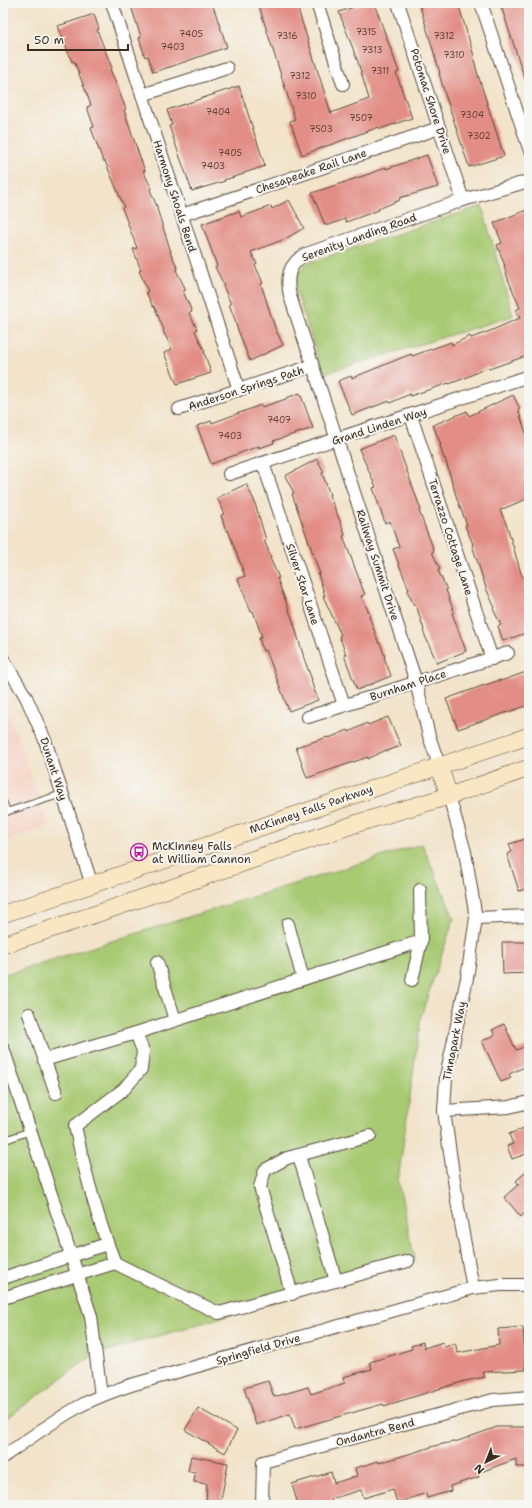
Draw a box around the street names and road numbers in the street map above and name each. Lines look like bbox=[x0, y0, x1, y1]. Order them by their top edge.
street label: Potomac Shore Drive bbox=[406, 46, 455, 156]
street label: Harmony Shoals Bend bbox=[149, 138, 200, 254]
street label: Chesapeake Rail Lane bbox=[254, 145, 369, 198]
street label: Serenity Landing Road bbox=[300, 210, 419, 265]
street label: Anderson Springs Path bbox=[186, 363, 306, 414]
street label: Grand Linden Way bbox=[330, 404, 429, 449]
street label: Terrazzo Cottage Lane bbox=[425, 477, 476, 597]
street label: Railway Summit Drive bbox=[352, 508, 403, 623]
street label: Silver Star Lane bbox=[282, 542, 323, 627]
street label: Burnham Place bbox=[368, 666, 448, 705]
street label: Dunant Way bbox=[36, 736, 71, 803]
street label: McKinney Falls Parkway bbox=[248, 781, 375, 838]
street label: Tinnapark Way bbox=[439, 1000, 470, 1082]
street label: Springfield Drive bbox=[214, 1330, 302, 1369]
street label: Ondantra Bend bbox=[334, 1415, 416, 1450]

